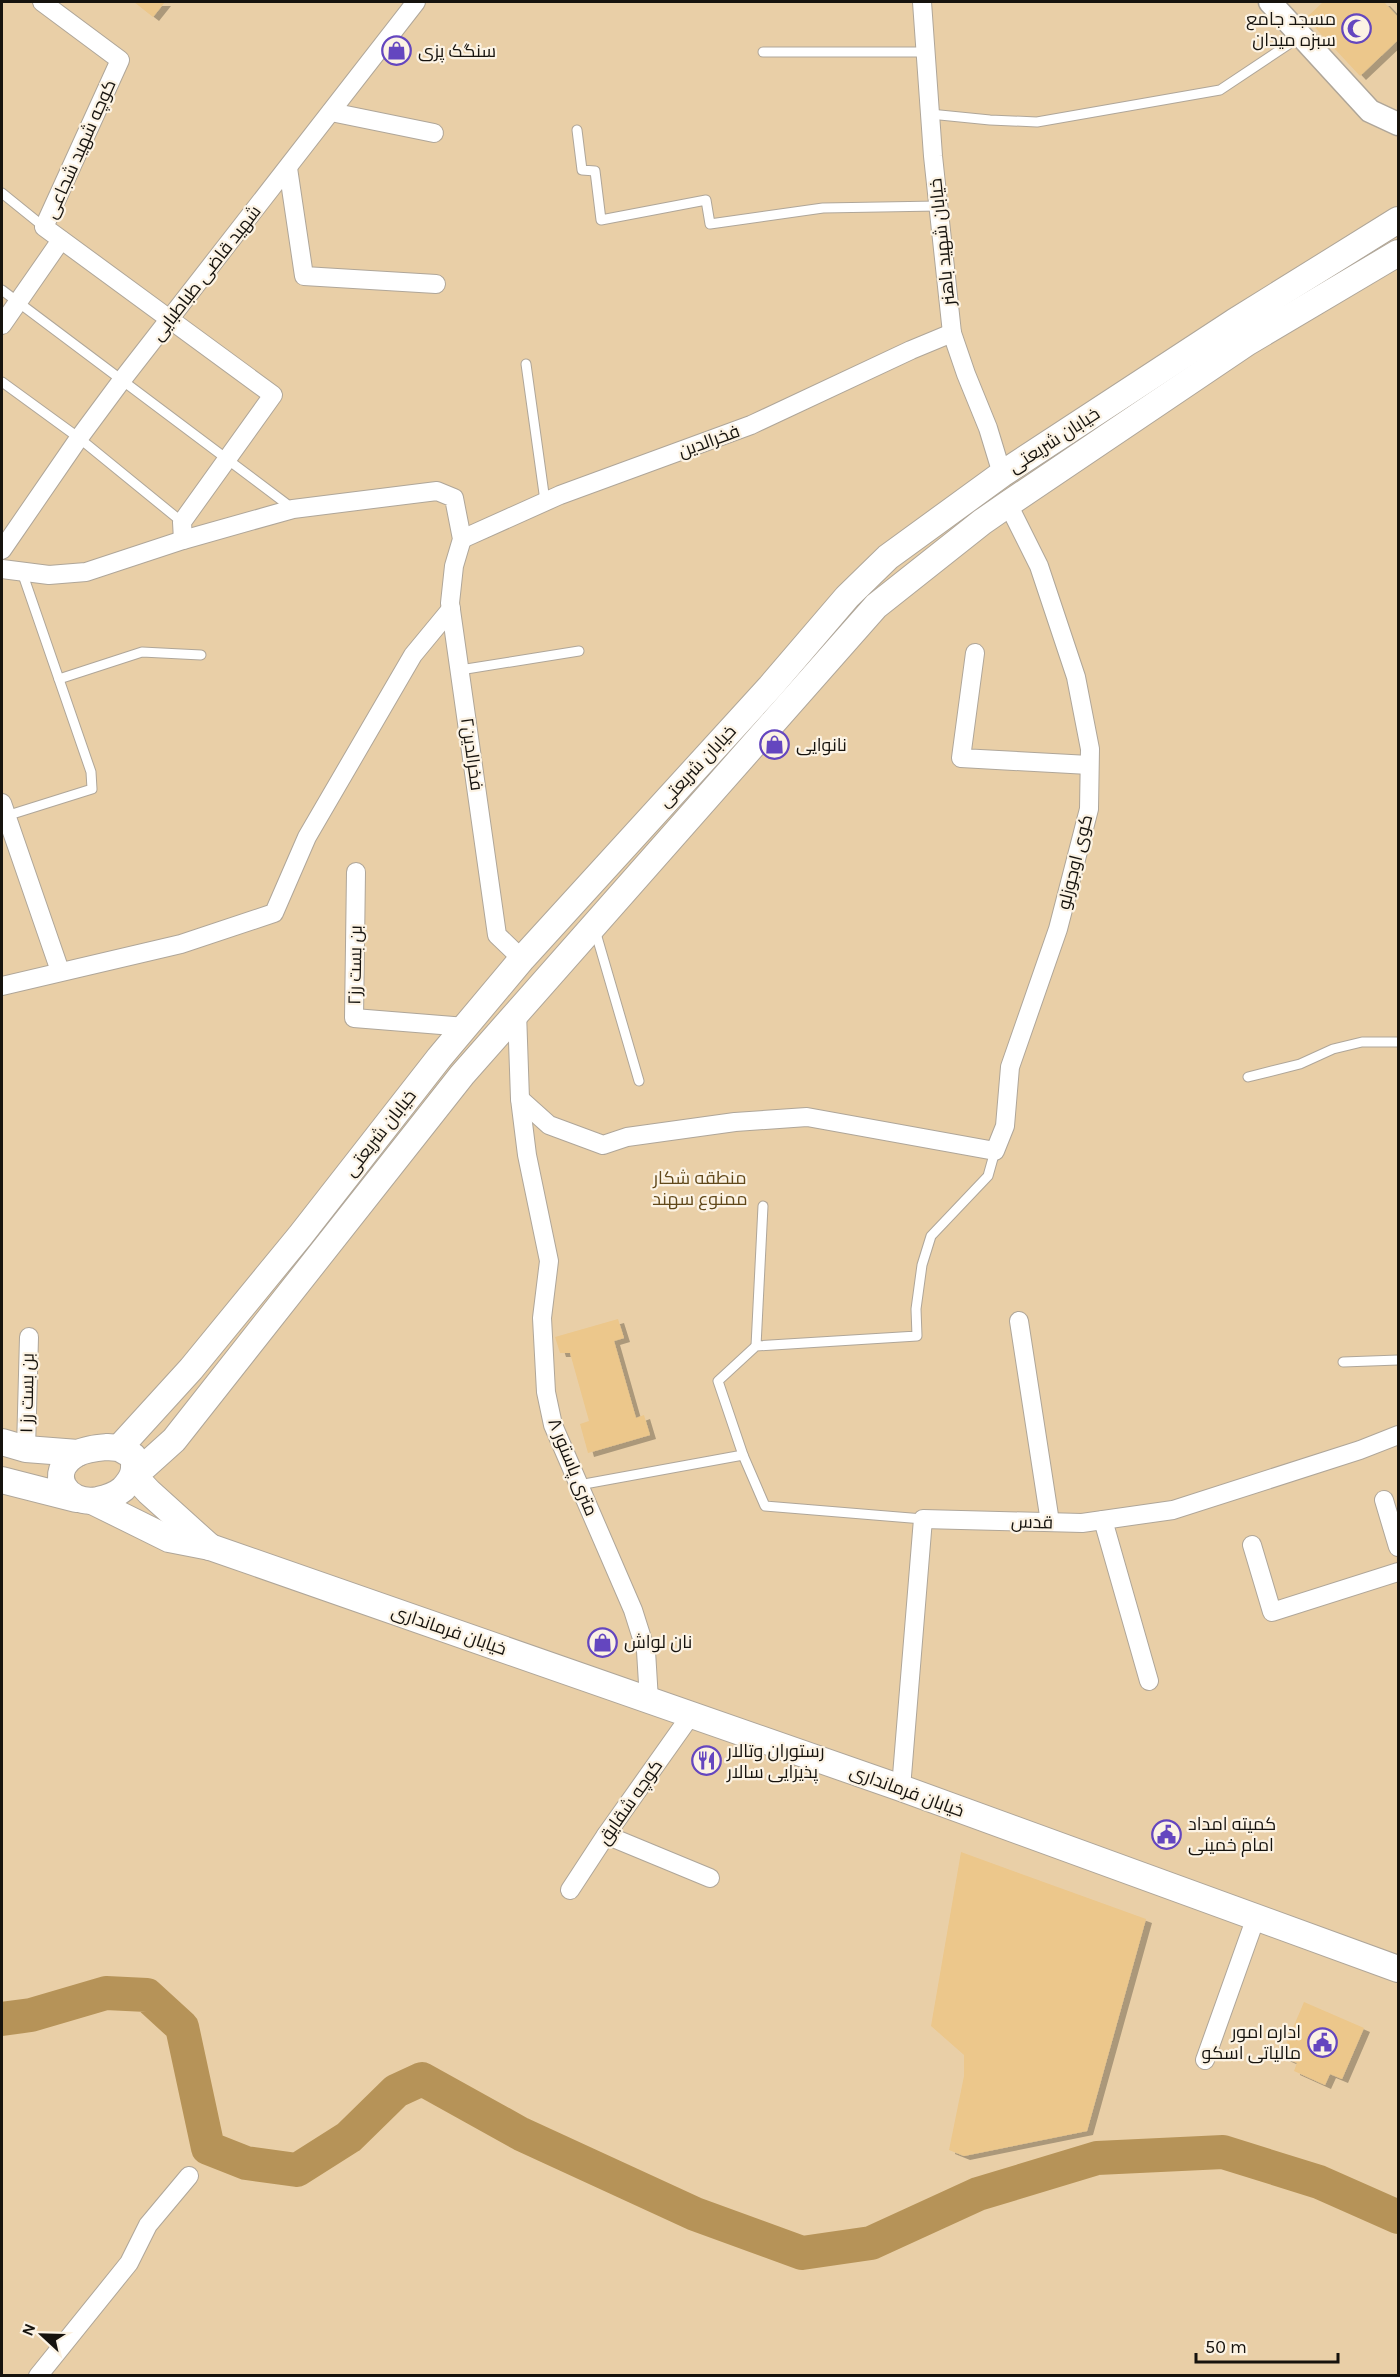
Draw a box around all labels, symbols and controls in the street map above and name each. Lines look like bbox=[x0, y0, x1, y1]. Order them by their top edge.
place label: مسجد جامع سبزه میدان bbox=[1246, 8, 1336, 51]
mosque icon: مسجد جامع سبزه میدان bbox=[1341, 13, 1373, 45]
shop icon: سنگک پزی bbox=[381, 35, 413, 67]
place label: سنگک پزی bbox=[418, 40, 496, 63]
street label: کوچه شهید شجاعی bbox=[39, 76, 121, 222]
street label: خیابان شهید باهنر bbox=[924, 177, 960, 308]
street label: شهید قاضی طباطبایی bbox=[146, 201, 266, 345]
street label: خیابان شریعتی bbox=[1004, 402, 1104, 478]
street label: فخرالدین bbox=[675, 420, 743, 462]
street label: فخرالدین۲ bbox=[456, 716, 488, 792]
street label: خیابان شریعتی bbox=[653, 720, 741, 812]
shop icon: نانوایی bbox=[759, 729, 791, 761]
place label: نانوایی bbox=[796, 734, 847, 756]
street label: کوی اوجوزلو bbox=[1053, 812, 1097, 912]
street label: بن بست رز۲ bbox=[343, 925, 367, 1005]
street label: خیابان شریعتی bbox=[339, 1085, 421, 1181]
park label: منطقه شکار ممنوع سهند bbox=[652, 1167, 748, 1211]
street label: بن بست رز ۱ bbox=[15, 1353, 39, 1433]
street label: ۸ متری پاستور bbox=[542, 1415, 603, 1520]
street label: قدس bbox=[1010, 1510, 1054, 1534]
street label: خیابان فرمانداری bbox=[389, 1600, 509, 1660]
shop icon: نان لواش bbox=[587, 1626, 619, 1658]
place label: نان لواش bbox=[624, 1631, 692, 1653]
place label: رستوران وتالار پذیرایی سالار bbox=[726, 1740, 824, 1784]
restaurant icon: رستوران وتالار پذیرایی سالار bbox=[690, 1745, 722, 1777]
street label: کوچه شقایق bbox=[593, 1755, 668, 1849]
street label: خیابان فرمانداری bbox=[847, 1760, 967, 1822]
place label: کمیته امداد امام خمینی bbox=[1188, 1813, 1276, 1857]
public building icon: کمیته امداد امام خمینی bbox=[1151, 1818, 1183, 1850]
place label: اداره امور مالیاتی اسکو bbox=[1202, 2021, 1301, 2064]
public building icon: اداره امور مالیاتی اسکو bbox=[1306, 2026, 1338, 2058]
north arrow bbox=[12, 2305, 72, 2365]
text: N bbox=[18, 2321, 40, 2338]
scale bar bbox=[1196, 2326, 1338, 2364]
text: 50 m bbox=[1205, 2336, 1247, 2358]

